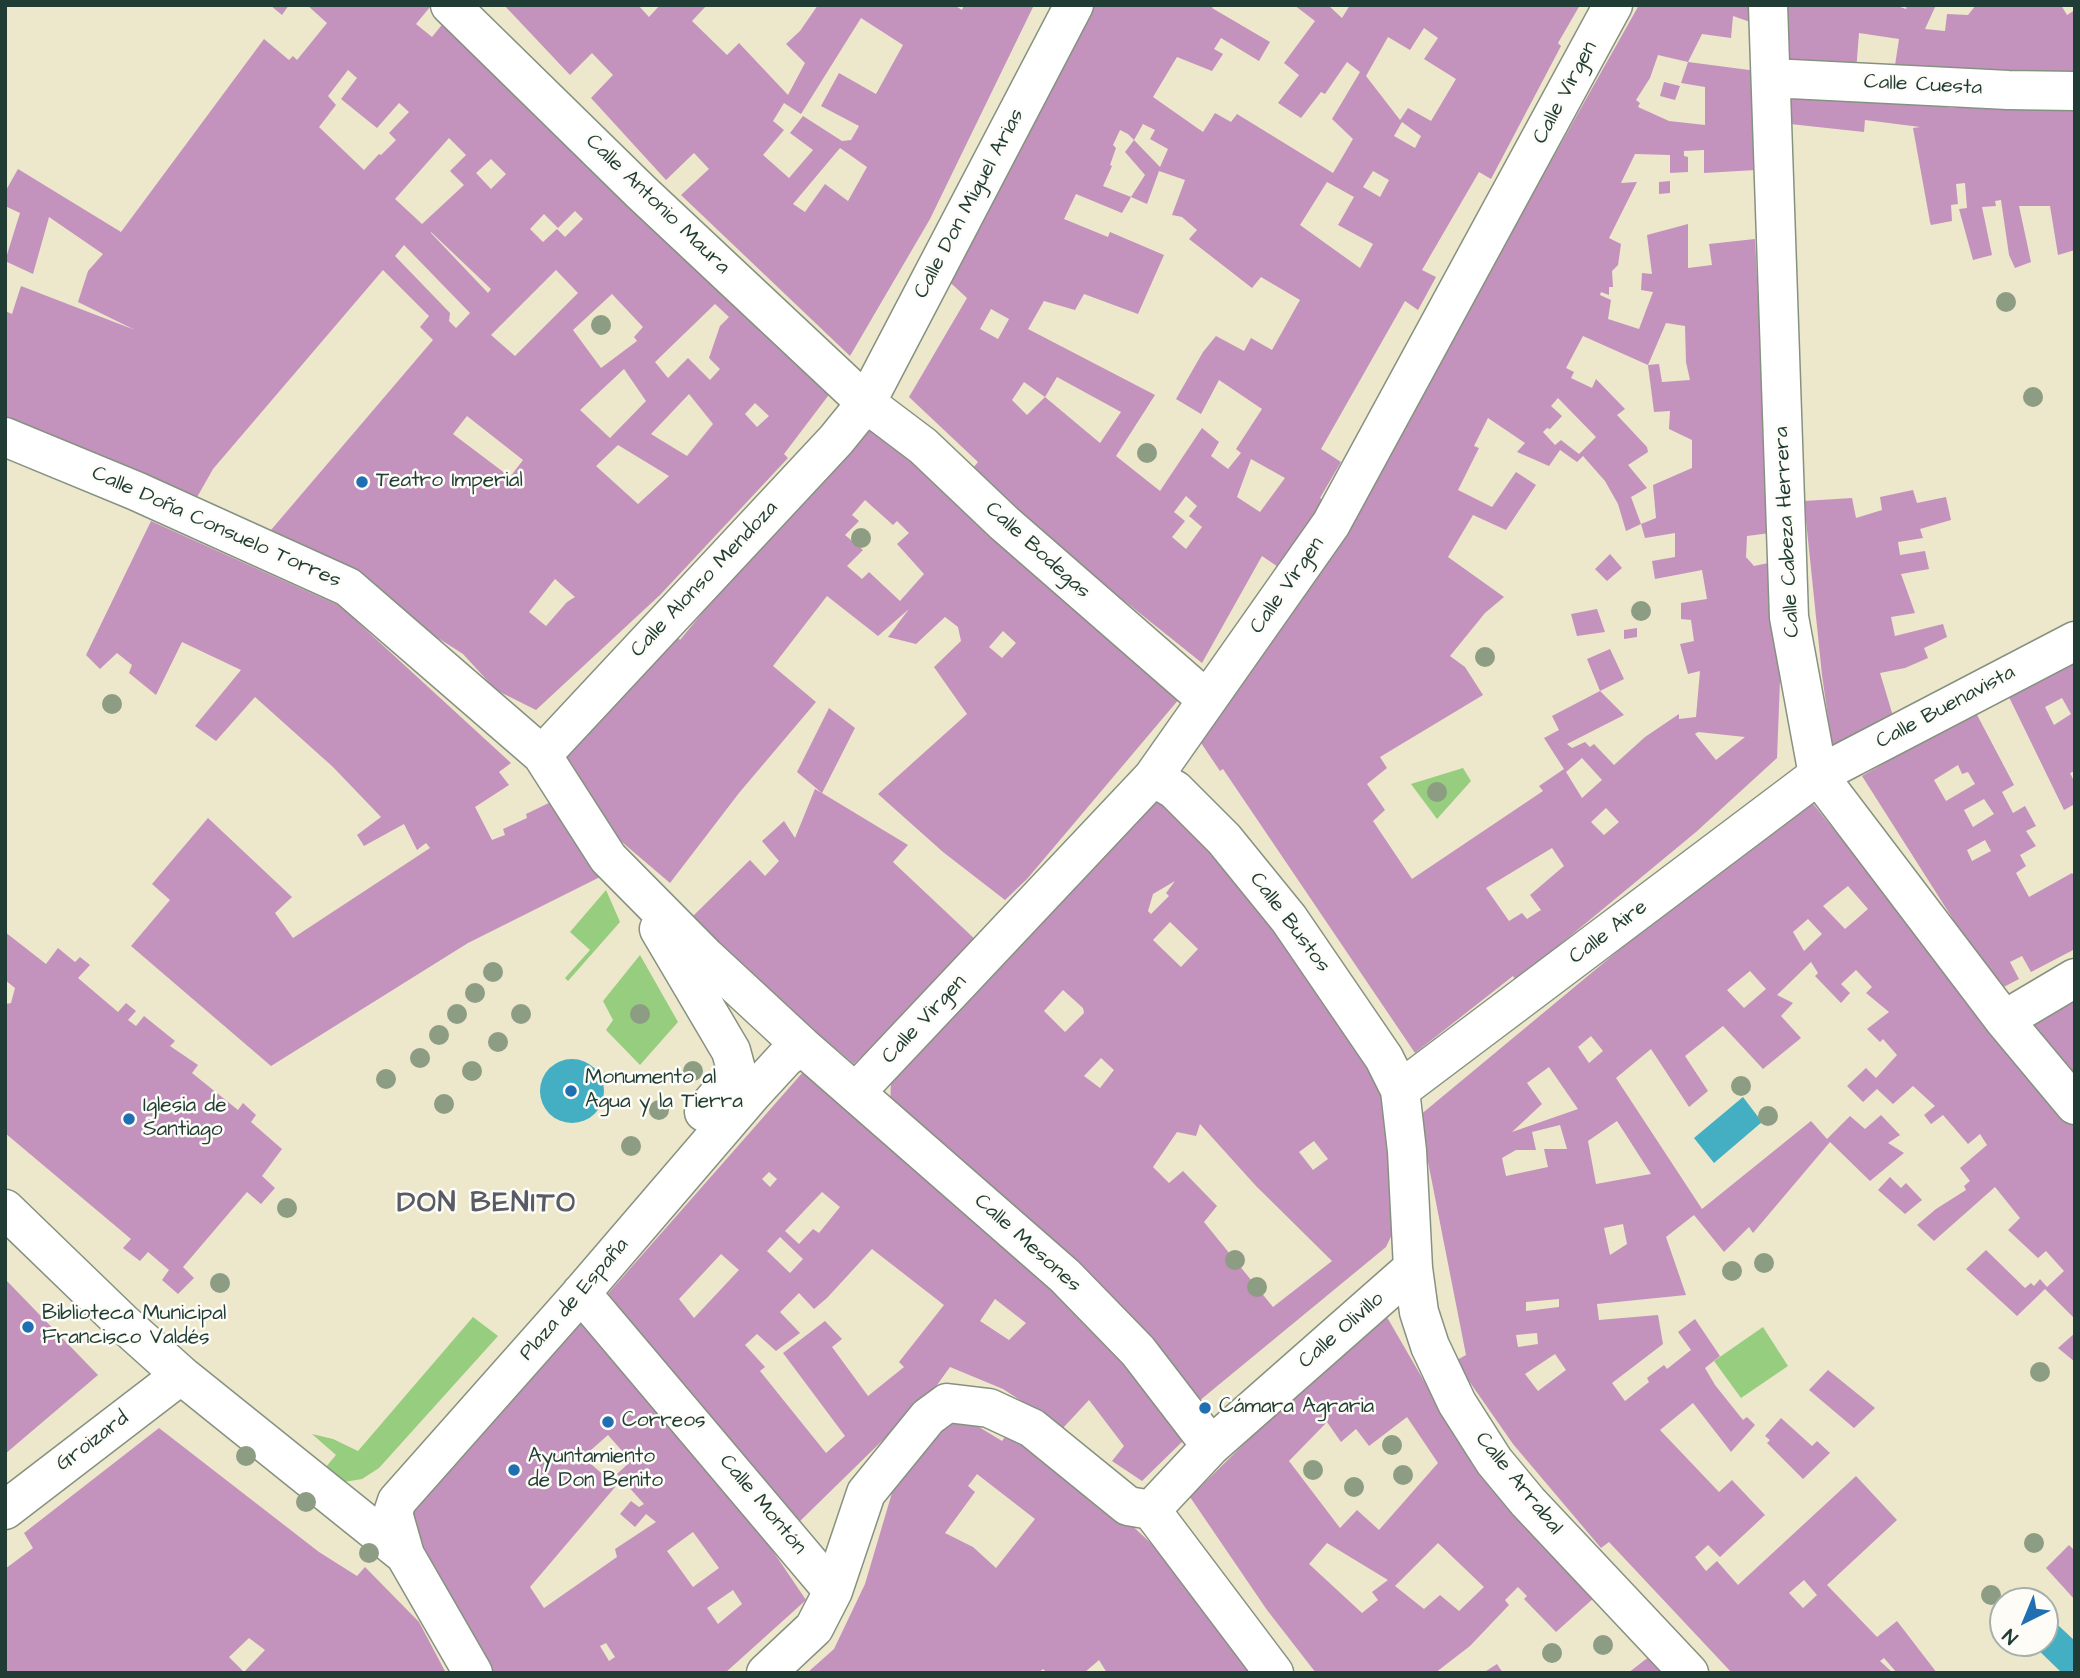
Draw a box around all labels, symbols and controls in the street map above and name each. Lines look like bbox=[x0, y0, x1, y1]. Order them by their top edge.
street label: Calle Virgen bbox=[1528, 37, 1604, 149]
street label: Calle Cuesta bbox=[1863, 70, 1983, 102]
street label: Calle Don Miguel Arias bbox=[909, 105, 1031, 303]
street label: Calle Antonio Maura bbox=[580, 130, 734, 280]
street label: Calle Cabeza Herrera bbox=[1770, 426, 1806, 638]
street label: Calle Doña Consuelo Torres bbox=[87, 462, 345, 594]
place label: Teatro Imperial bbox=[376, 469, 523, 495]
marker: Teatro Imperial bbox=[354, 474, 370, 490]
street label: Calle Alonso Mendoza bbox=[626, 497, 784, 663]
street label: Calle Bodegas bbox=[979, 497, 1095, 605]
street label: Calle Virgen bbox=[1245, 533, 1331, 639]
street label: Calle Buenavista bbox=[1872, 661, 2020, 755]
street label: Calle Bustos bbox=[1243, 868, 1335, 978]
street label: Calle Aire bbox=[1565, 895, 1653, 971]
street label: Calle Virgen bbox=[877, 970, 973, 1070]
place label: Monumento al Agua y la Tierra bbox=[585, 1066, 743, 1116]
marker: Monumento al Agua y la Tierra bbox=[563, 1083, 579, 1099]
place label: Iglesia de Santiago bbox=[143, 1094, 227, 1144]
marker: Iglesia de Santiago bbox=[121, 1111, 137, 1127]
district label: DON BENITO bbox=[398, 1188, 576, 1222]
street label: Calle Mesones bbox=[968, 1189, 1086, 1299]
street label: Plaza de España bbox=[515, 1234, 635, 1366]
street label: Calle Olivillo bbox=[1294, 1287, 1390, 1375]
place label: Biblioteca Municipal Francisco Valdés bbox=[42, 1302, 226, 1352]
marker: Biblioteca Municipal Francisco Valdés bbox=[20, 1319, 36, 1335]
place label: Cámara Agraria bbox=[1219, 1395, 1374, 1421]
marker: Cámara Agraria bbox=[1197, 1400, 1213, 1416]
street label: Groizard bbox=[52, 1406, 134, 1478]
place label: Correos bbox=[622, 1409, 706, 1435]
marker: Correos bbox=[600, 1414, 616, 1430]
street label: Calle Arrabal bbox=[1469, 1427, 1567, 1541]
place label: Ayuntamiento de Don Benito bbox=[528, 1445, 663, 1495]
street label: Calle Montón bbox=[713, 1450, 811, 1560]
marker: Ayuntamiento de Don Benito bbox=[506, 1462, 522, 1478]
north arrow bbox=[1989, 1587, 2059, 1657]
text: N bbox=[1997, 1622, 2024, 1650]

